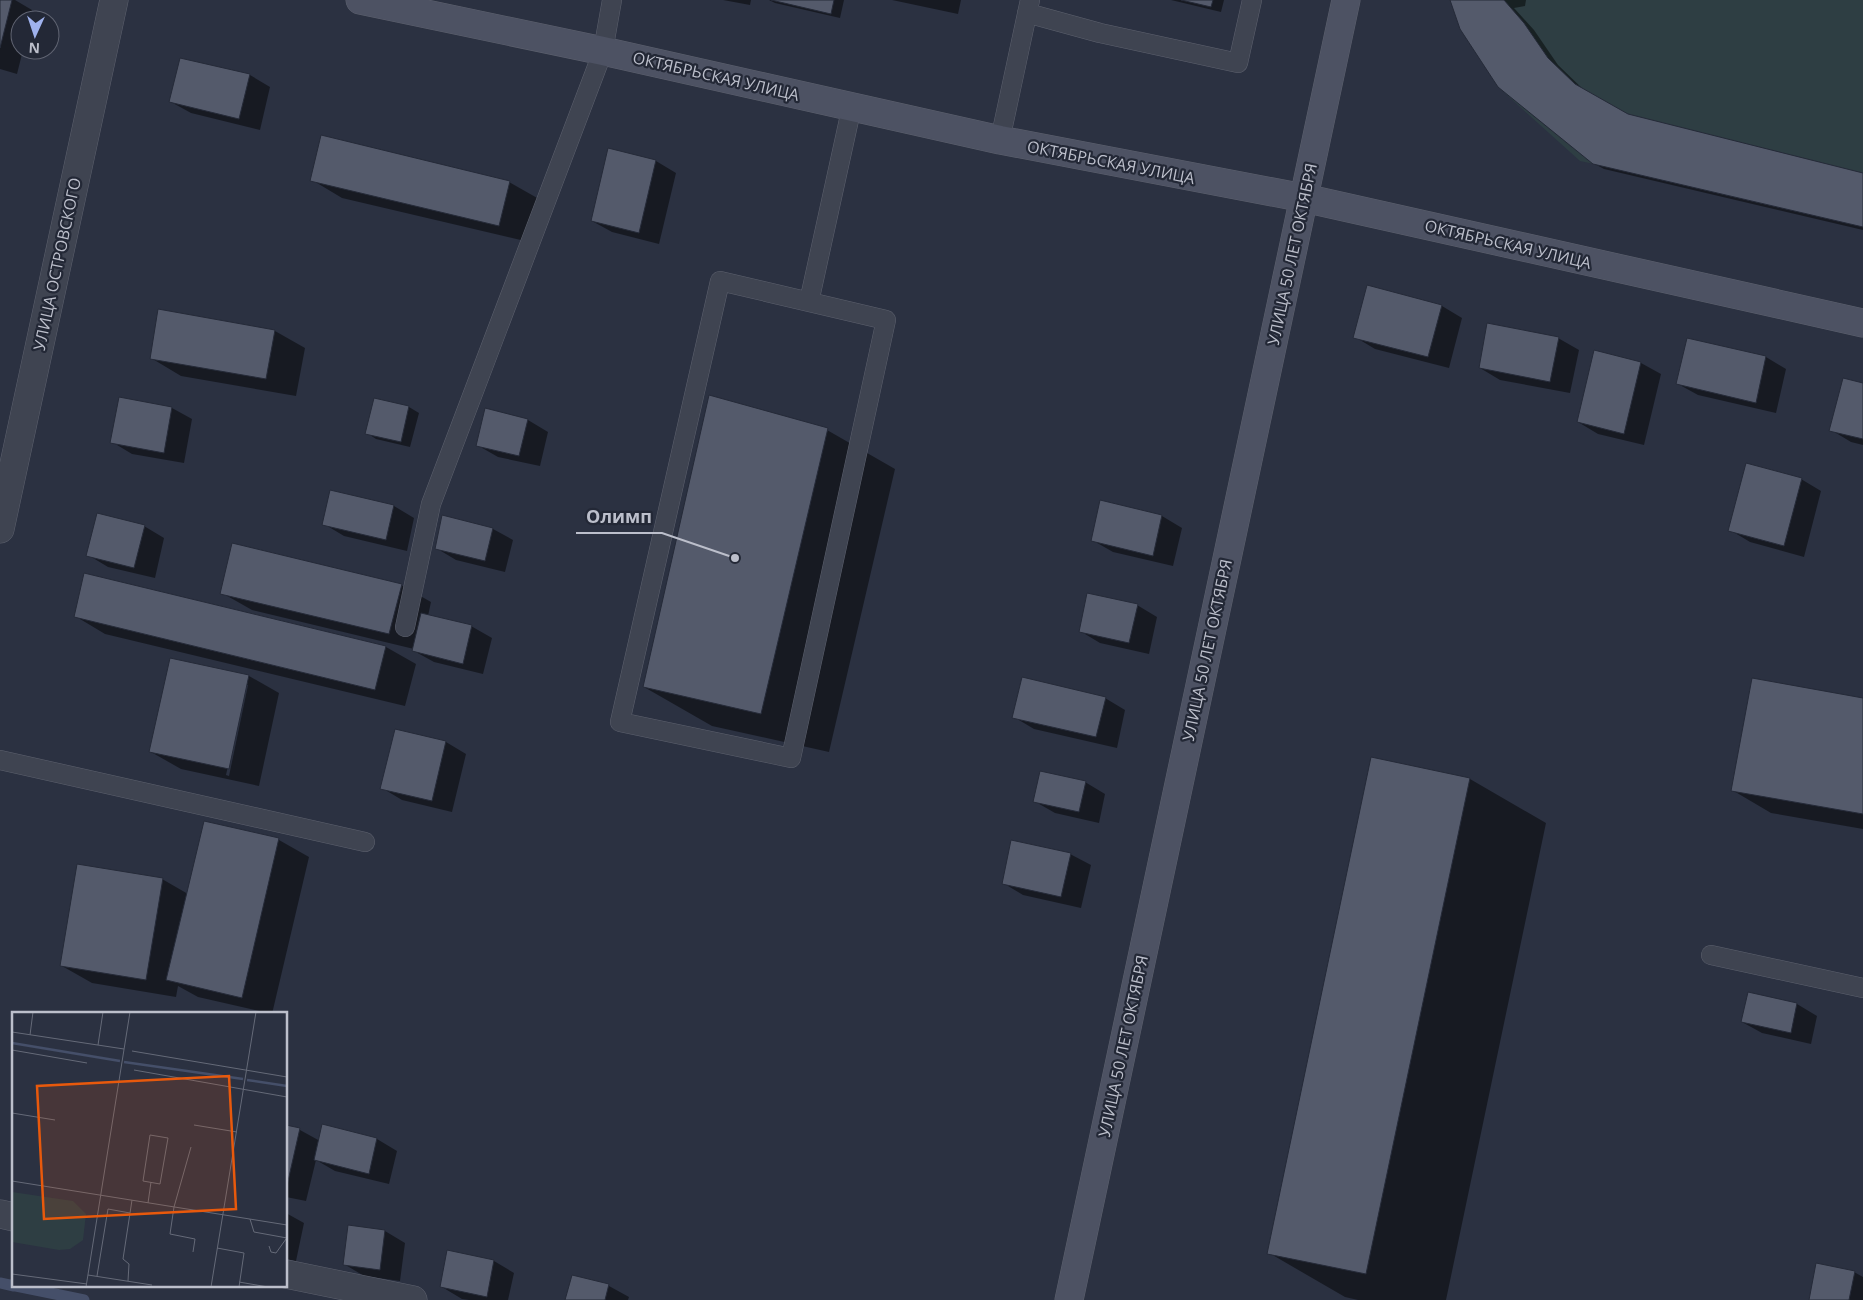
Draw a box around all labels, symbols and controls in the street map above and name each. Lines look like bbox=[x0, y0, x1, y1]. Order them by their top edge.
north arrow bbox=[10, 10, 60, 60]
text: N bbox=[28, 39, 40, 58]
street label: ОКТЯБРЬСКАЯ УЛИЦА bbox=[631, 46, 802, 106]
street label: ОКТЯБРЬСКАЯ УЛИЦА bbox=[1025, 135, 1197, 189]
street label: УЛИЦА 50 ЛЕТ ОКТЯБРЯ bbox=[1262, 161, 1322, 347]
street label: УЛИЦА ОСТРОВСКОГО bbox=[28, 176, 86, 352]
street label: ОКТЯБРЬСКАЯ УЛИЦА bbox=[1423, 214, 1594, 274]
callout: Олимп bbox=[576, 500, 662, 533]
text: Олимп bbox=[586, 504, 652, 528]
street label: УЛИЦА 50 ЛЕТ ОКТЯБРЯ bbox=[1177, 557, 1237, 743]
street label: УЛИЦА 50 ЛЕТ ОКТЯБРЯ bbox=[1093, 953, 1153, 1139]
inset map bbox=[12, 1012, 288, 1288]

